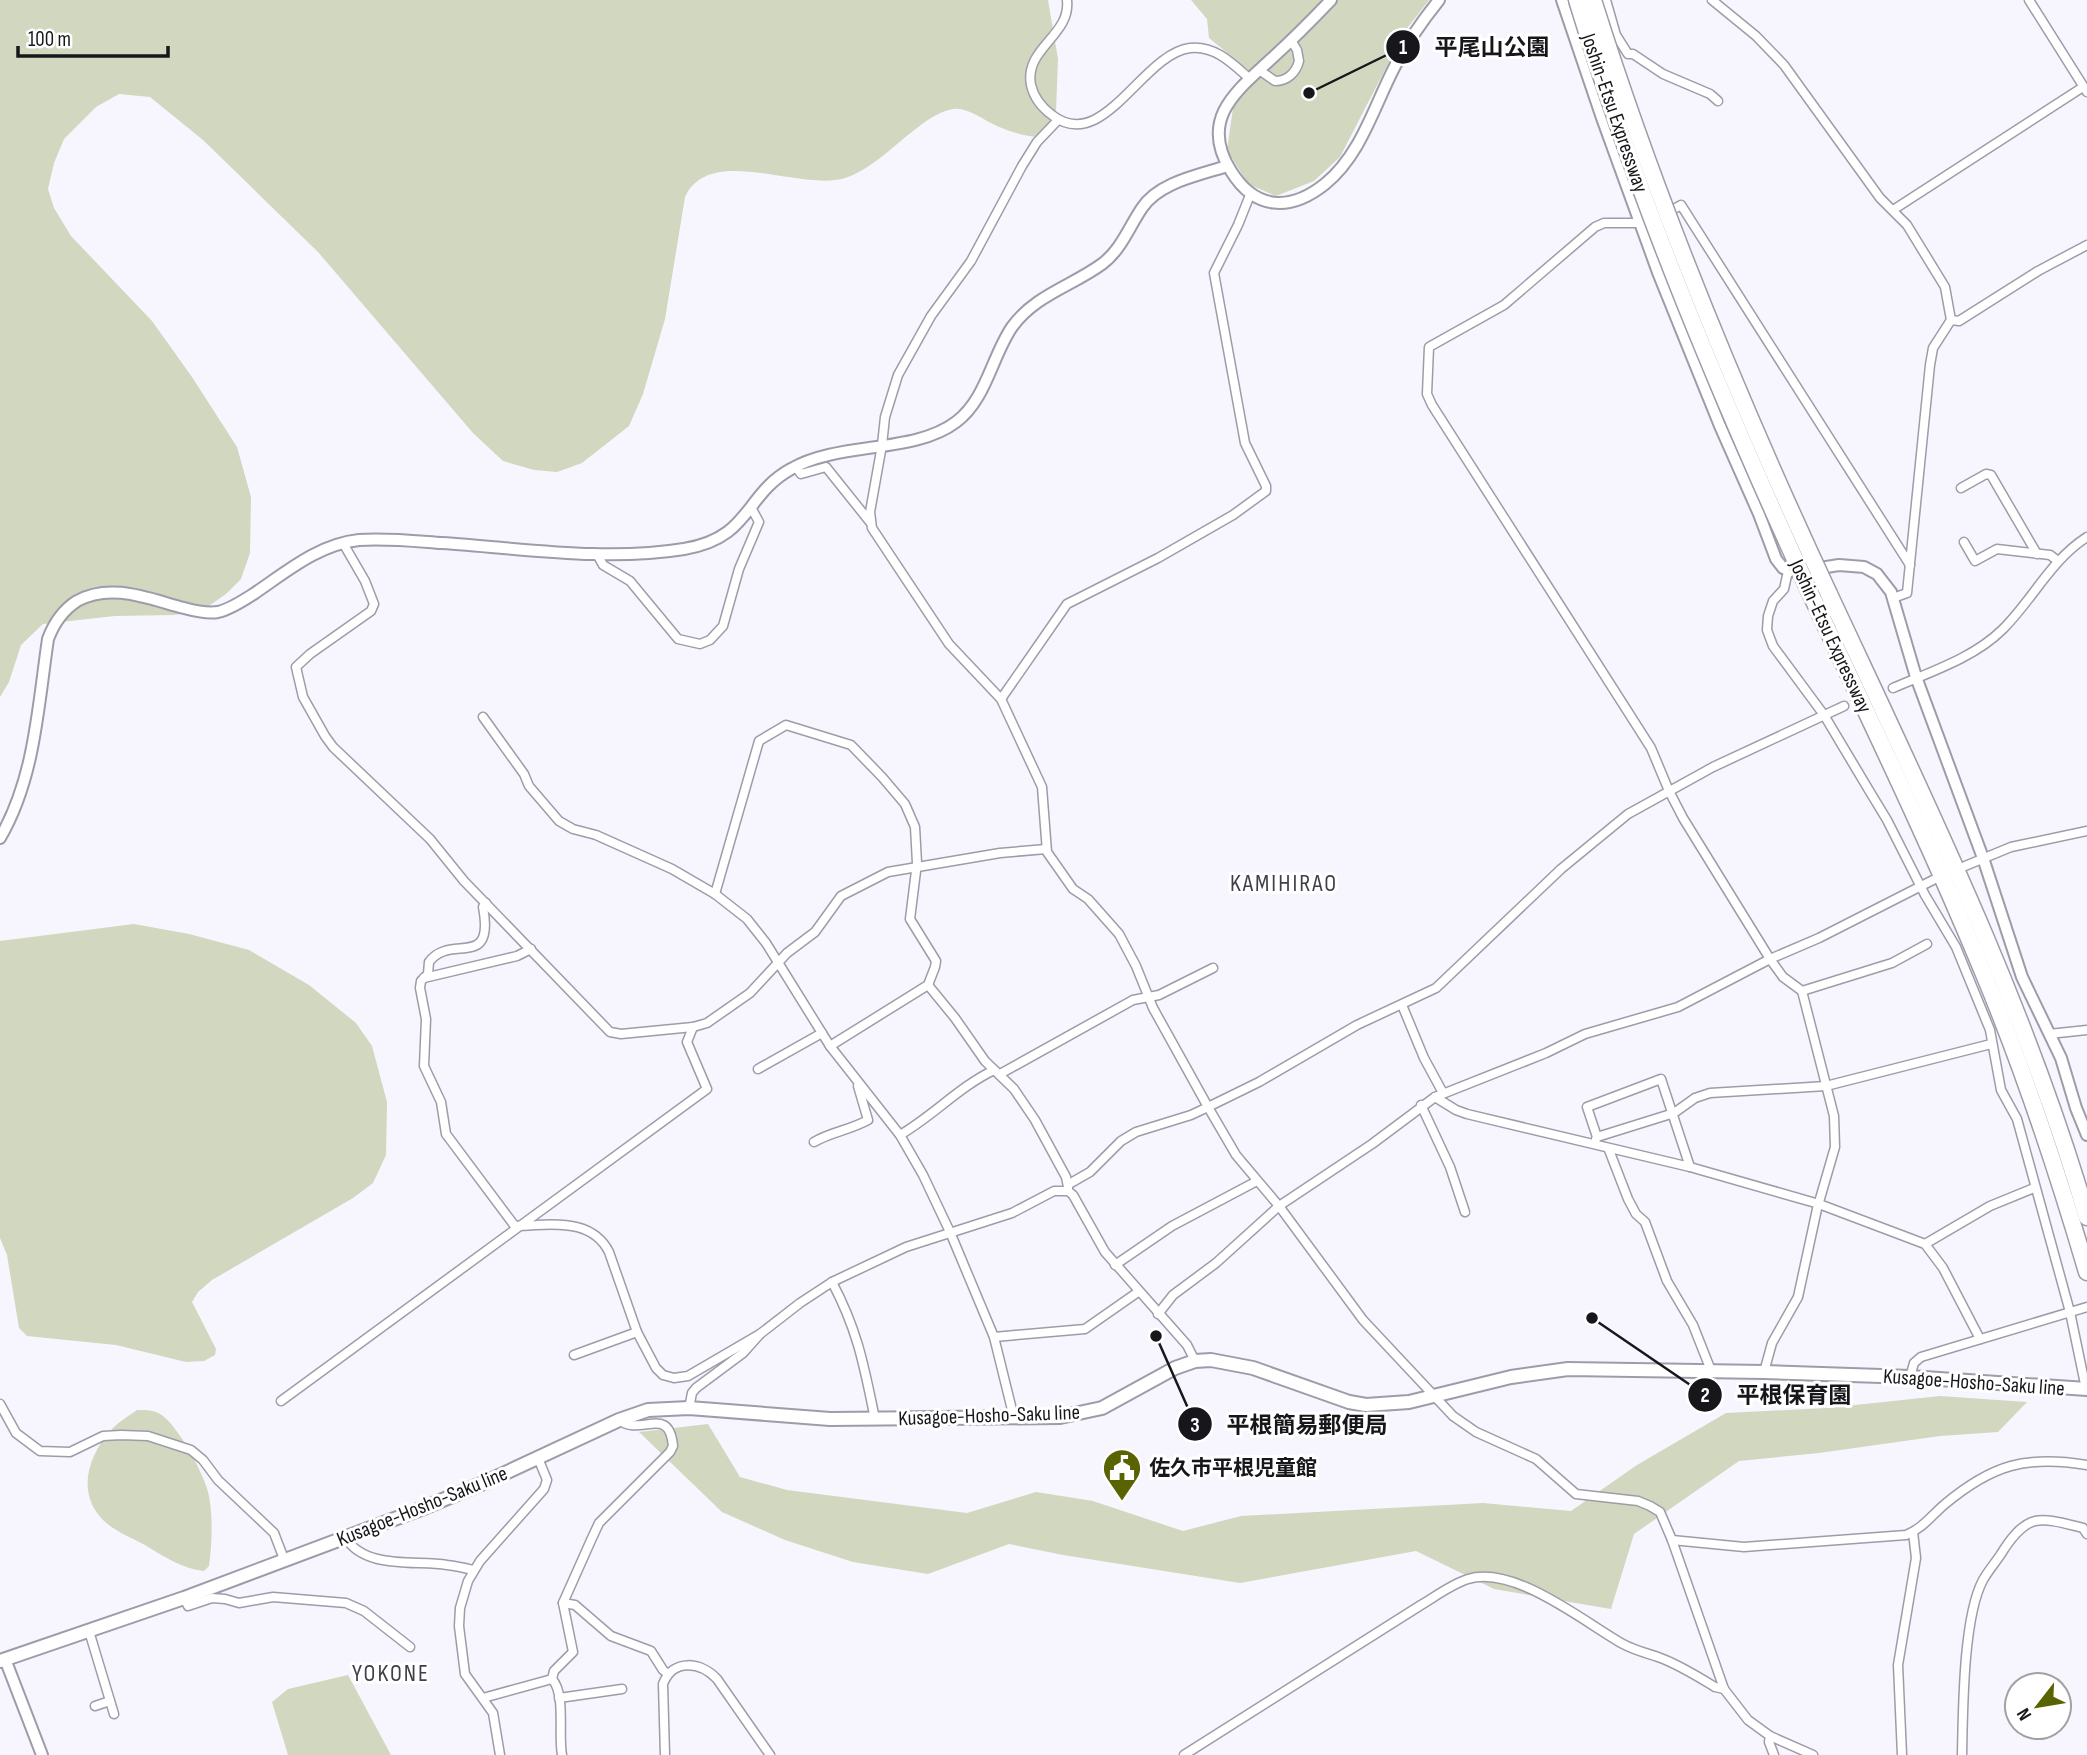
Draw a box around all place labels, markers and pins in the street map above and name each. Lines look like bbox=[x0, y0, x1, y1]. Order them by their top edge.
callout: 平尾山公園 bbox=[1385, 25, 1563, 69]
callout: 平根保育園 bbox=[1687, 1373, 1865, 1417]
callout: 平根簡易郵便局 bbox=[1178, 1402, 1402, 1446]
public building icon: 佐久市平根児童館 bbox=[1101, 1447, 1143, 1502]
place label: 佐久市平根児童館 bbox=[1149, 1456, 1317, 1481]

